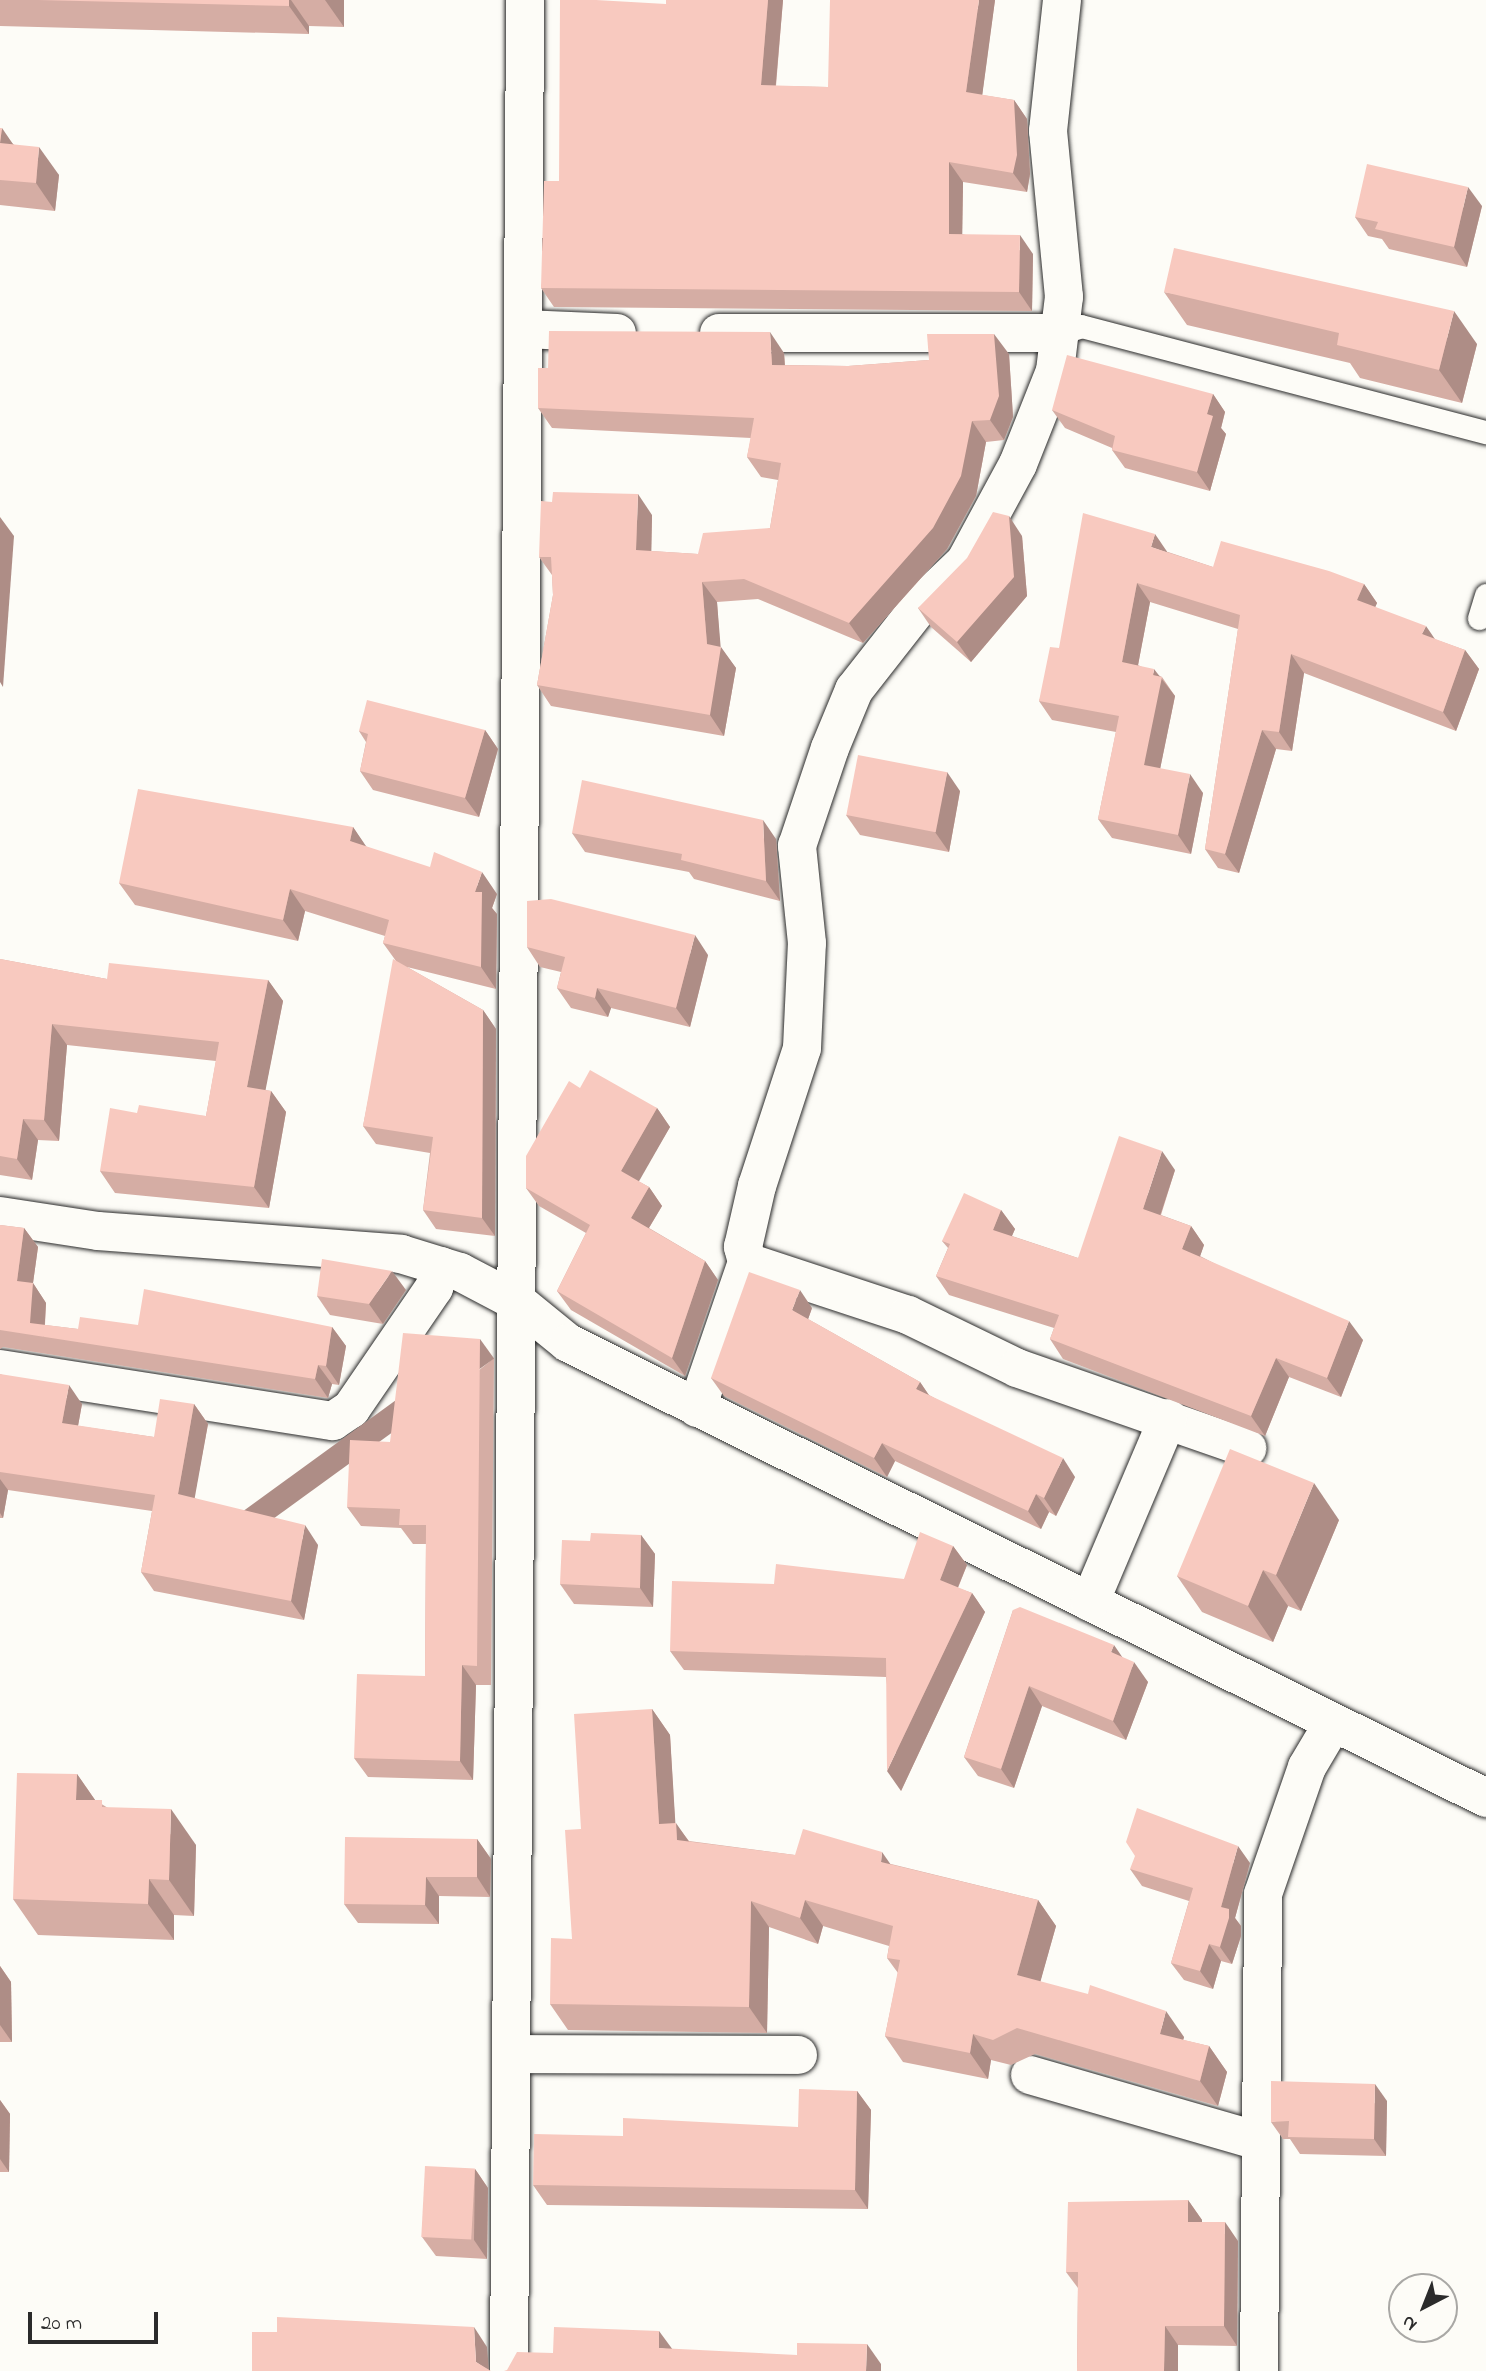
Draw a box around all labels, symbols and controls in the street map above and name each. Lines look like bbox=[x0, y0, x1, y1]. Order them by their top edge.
north arrow bbox=[1388, 2273, 1458, 2343]
scale bar bbox=[32, 2298, 161, 2342]
text: N bbox=[1396, 2308, 1424, 2337]
text: 20 m bbox=[41, 2309, 82, 2339]

